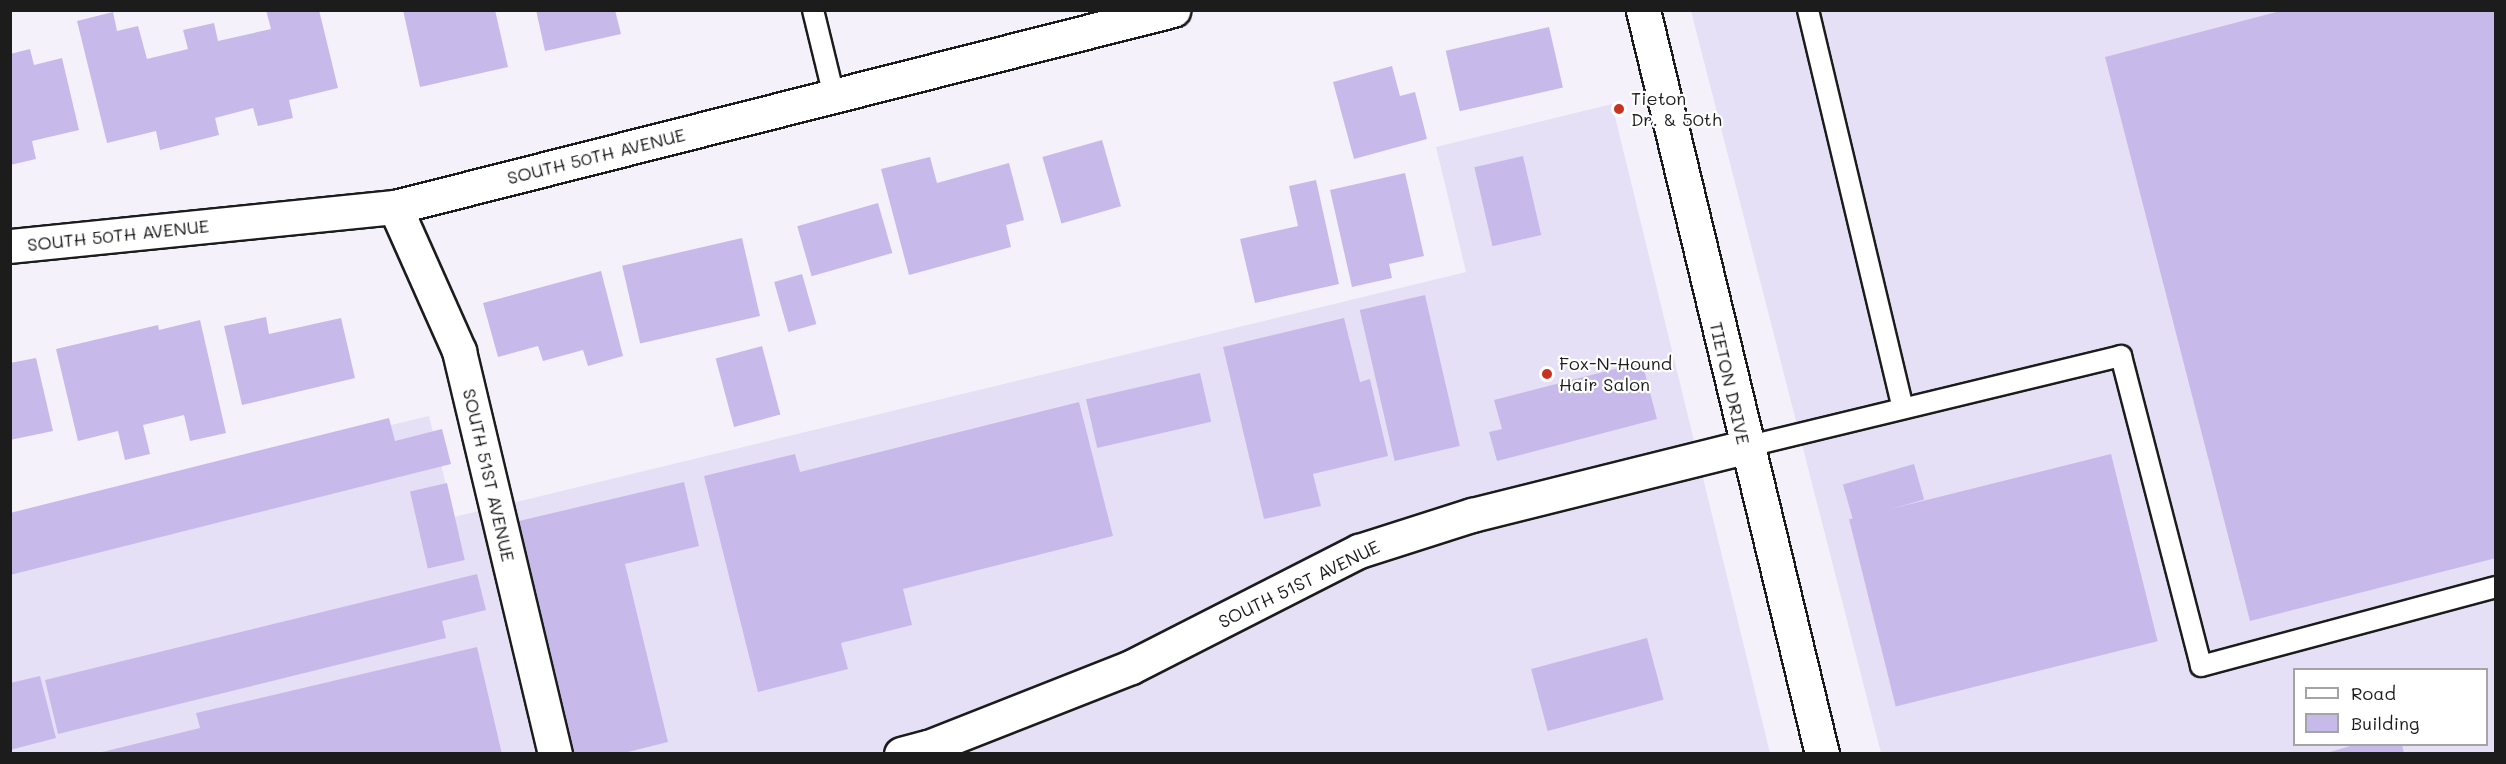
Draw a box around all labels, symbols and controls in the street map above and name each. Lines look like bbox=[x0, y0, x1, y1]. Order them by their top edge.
place label: Tieton Dr. & 50th bbox=[1631, 88, 1722, 130]
marker: Tieton Dr. & 50th bbox=[1612, 102, 1626, 116]
street label: SOUTH 50TH AVENUE bbox=[505, 123, 687, 189]
street label: SOUTH 50TH AVENUE bbox=[26, 215, 210, 255]
street label: TIETON DRIVE bbox=[1705, 320, 1755, 446]
place label: Fox-N-Hound Hair Salon bbox=[1559, 353, 1672, 395]
marker: Fox-N-Hound Hair Salon bbox=[1540, 367, 1554, 381]
street label: SOUTH 51ST AVENUE bbox=[459, 386, 519, 564]
street label: SOUTH 51ST AVENUE bbox=[1215, 536, 1383, 632]
legend bbox=[2293, 668, 2488, 746]
text: Road bbox=[2351, 681, 2396, 705]
text: Building bbox=[2351, 711, 2419, 735]

